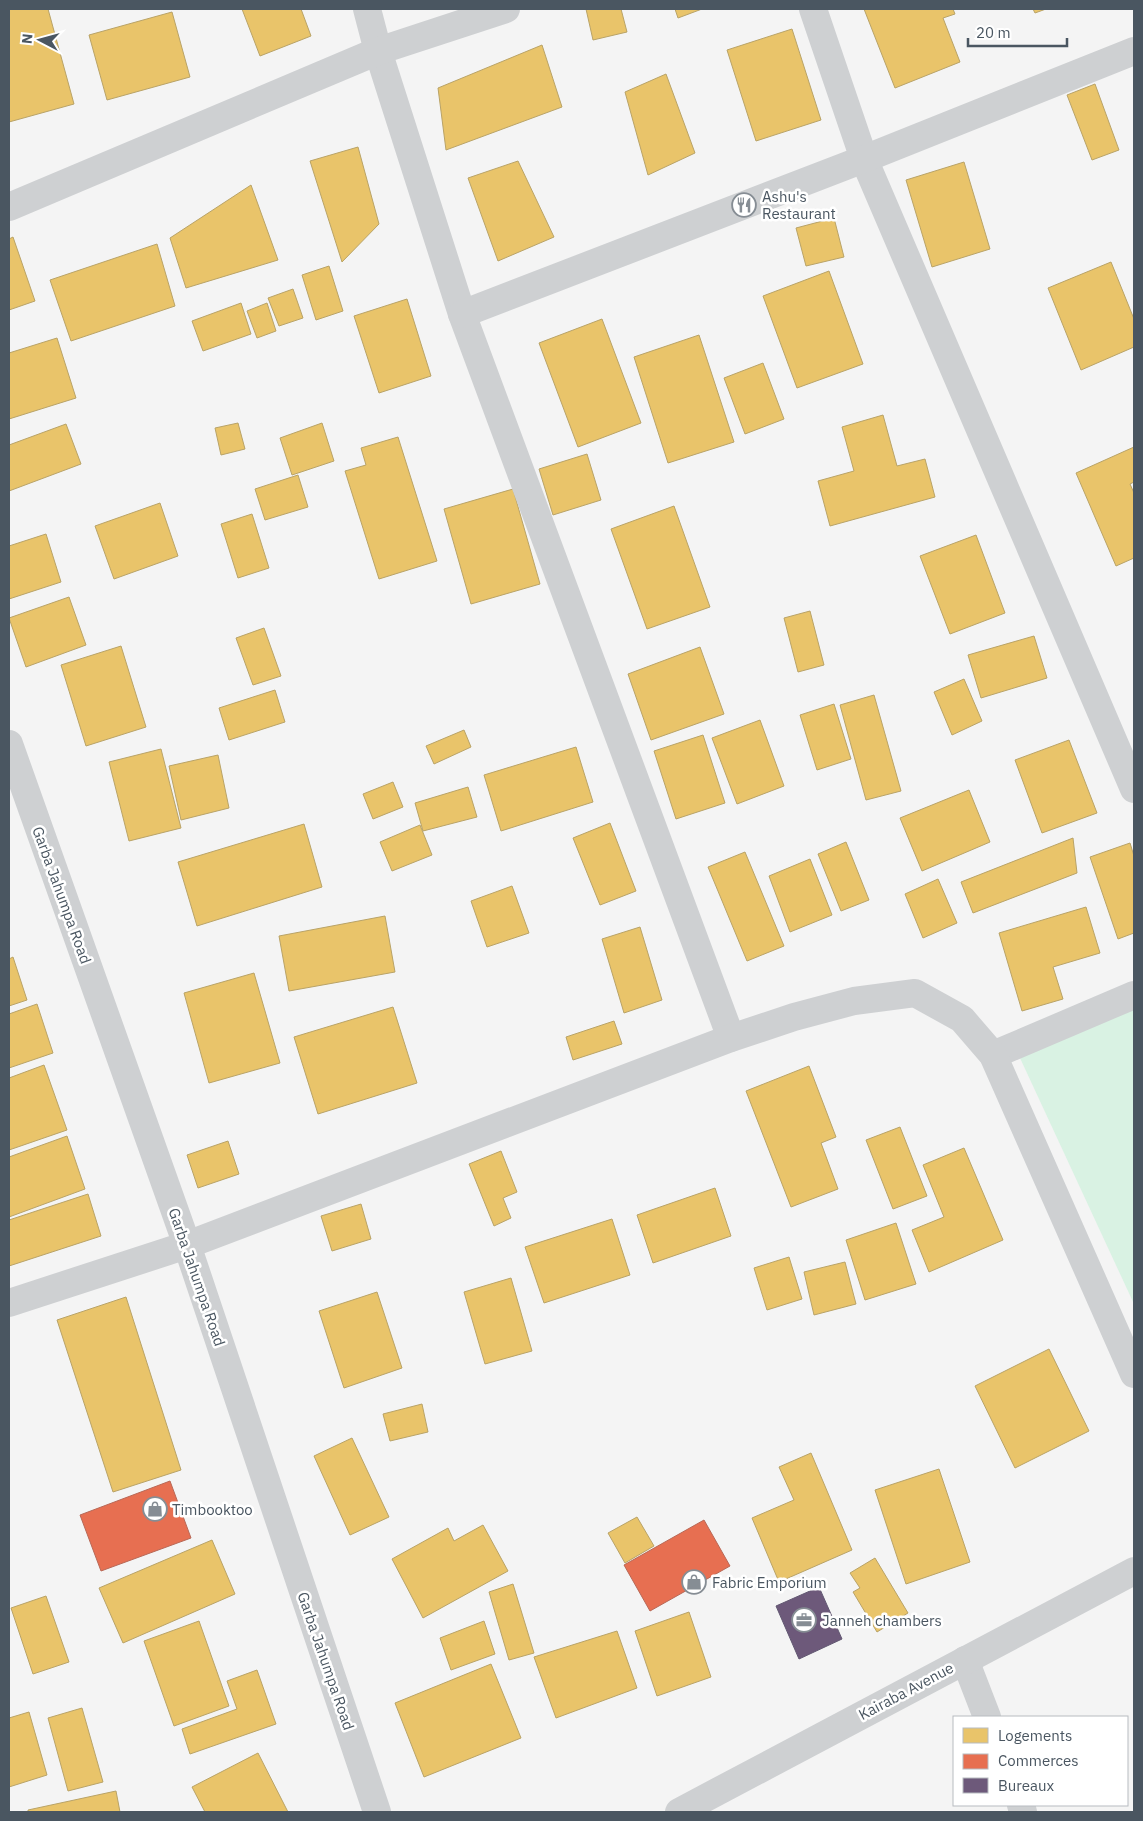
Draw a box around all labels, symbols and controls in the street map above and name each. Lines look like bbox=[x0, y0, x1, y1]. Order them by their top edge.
north arrow bbox=[15, 15, 65, 65]
scale bar bbox=[968, 15, 1067, 47]
text: 20 m bbox=[976, 23, 1011, 42]
text: N bbox=[18, 33, 37, 45]
place label: Ashu's Restaurant bbox=[762, 187, 836, 223]
restaurant icon: Ashu's Restaurant bbox=[731, 192, 757, 218]
street label: Garba Jahumpa Road bbox=[28, 824, 96, 966]
street label: Garba Jahumpa Road bbox=[164, 1205, 230, 1349]
shop icon: Timbooktoo bbox=[142, 1496, 168, 1522]
place label: Timbooktoo bbox=[172, 1500, 253, 1519]
shop icon: Fabric Emporium bbox=[681, 1569, 707, 1595]
place label: Fabric Emporium bbox=[712, 1573, 827, 1592]
street label: Garba Jahumpa Road bbox=[293, 1589, 359, 1733]
office icon: Janneh chambers bbox=[791, 1607, 817, 1633]
place label: Janneh chambers bbox=[822, 1611, 942, 1630]
street label: Kairaba Avenue bbox=[855, 1658, 957, 1724]
legend bbox=[953, 1716, 1128, 1806]
text: Logements bbox=[998, 1726, 1072, 1745]
text: Commerces bbox=[998, 1751, 1079, 1770]
text: Bureaux bbox=[998, 1776, 1055, 1795]

